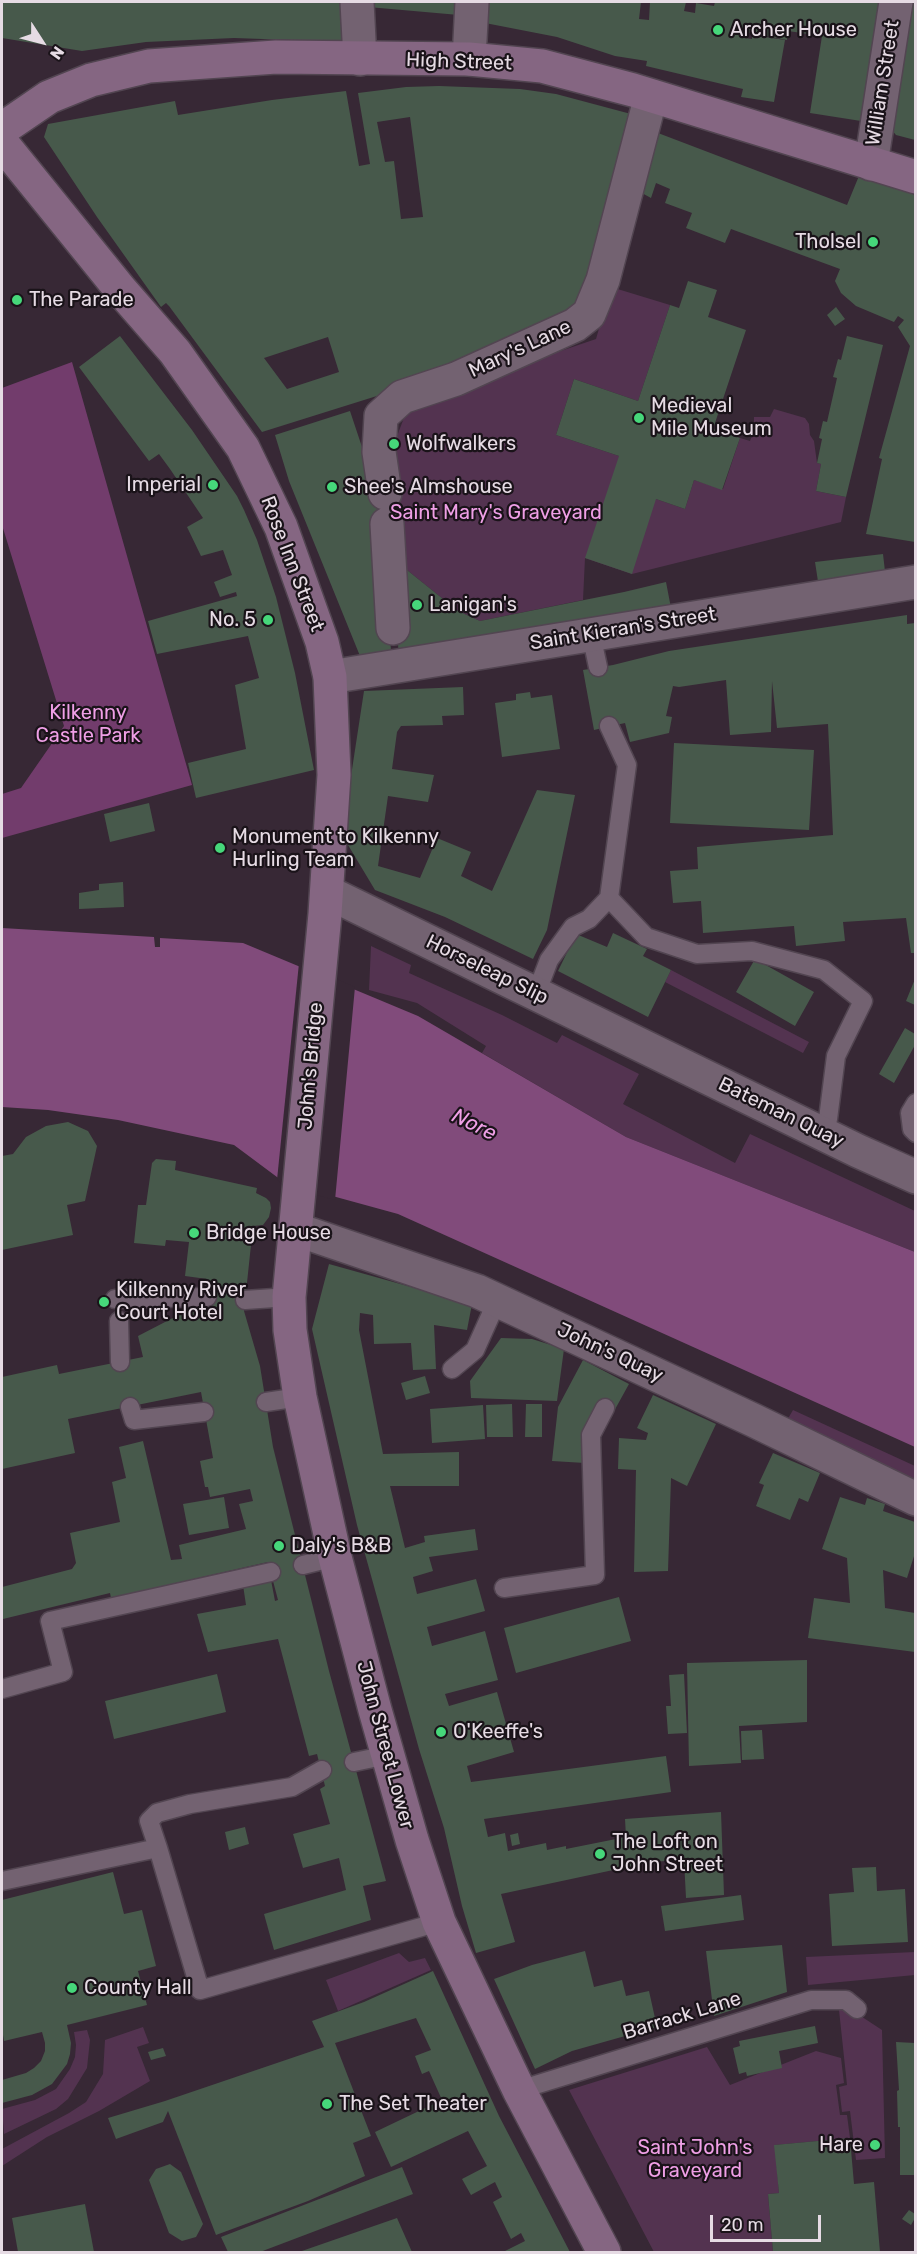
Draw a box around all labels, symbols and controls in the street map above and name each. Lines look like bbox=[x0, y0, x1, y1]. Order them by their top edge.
north arrow bbox=[12, 12, 72, 72]
place label: Archer House bbox=[730, 18, 857, 42]
street label: William Street bbox=[861, 18, 905, 148]
marker: Archer House bbox=[711, 23, 725, 37]
text: N bbox=[46, 43, 68, 63]
street label: High Street bbox=[406, 48, 512, 76]
place label: Tholsel bbox=[795, 230, 861, 254]
marker: Tholsel bbox=[866, 235, 880, 249]
place label: The Parade bbox=[29, 288, 134, 312]
marker: The Parade bbox=[10, 293, 24, 307]
street label: Mary's Lane bbox=[465, 315, 575, 383]
place label: Medieval Mile Museum bbox=[651, 394, 772, 441]
marker: Medieval Mile Museum bbox=[632, 411, 646, 425]
place label: Wolfwalkers bbox=[406, 432, 516, 456]
marker: Wolfwalkers bbox=[387, 437, 401, 451]
place label: Imperial bbox=[126, 473, 201, 497]
place label: Shee's Almshouse bbox=[344, 475, 513, 499]
marker: Imperial bbox=[206, 478, 220, 492]
marker: Shee's Almshouse bbox=[325, 480, 339, 494]
street label: Rose Inn Street bbox=[255, 493, 329, 635]
park label: Saint Mary's Graveyard bbox=[390, 501, 602, 525]
place label: Lanigan's bbox=[429, 593, 517, 617]
marker: Lanigan's bbox=[410, 598, 424, 612]
street label: Saint Kieran's Street bbox=[528, 602, 718, 656]
place label: No. 5 bbox=[209, 608, 256, 632]
marker: No. 5 bbox=[261, 613, 275, 627]
park label: Kilkenny Castle Park bbox=[36, 701, 140, 748]
place label: Monument to Kilkenny Hurling Team bbox=[232, 825, 439, 872]
marker: Monument to Kilkenny Hurling Team bbox=[213, 841, 227, 855]
street label: Horseleap Slip bbox=[422, 930, 552, 1010]
street label: John's Bridge bbox=[293, 1001, 329, 1131]
street label: Bateman Quay bbox=[714, 1072, 848, 1154]
water label: Nore bbox=[448, 1104, 500, 1146]
place label: Bridge House bbox=[206, 1221, 331, 1245]
marker: Bridge House bbox=[187, 1226, 201, 1240]
place label: Kilkenny River Court Hotel bbox=[116, 1278, 246, 1325]
marker: Kilkenny River Court Hotel bbox=[97, 1295, 111, 1309]
street label: John's Quay bbox=[553, 1318, 667, 1388]
place label: Daly's B&B bbox=[291, 1534, 391, 1558]
marker: Daly's B&B bbox=[272, 1539, 286, 1553]
street label: John Street Lower bbox=[351, 1658, 419, 1832]
place label: O'Keeffe's bbox=[453, 1720, 543, 1744]
marker: O'Keeffe's bbox=[434, 1725, 448, 1739]
place label: The Loft on John Street bbox=[612, 1830, 723, 1877]
marker: The Loft on John Street bbox=[593, 1847, 607, 1861]
place label: County Hall bbox=[84, 1976, 192, 2000]
marker: County Hall bbox=[65, 1981, 79, 1995]
street label: Barrack Lane bbox=[620, 1987, 744, 2045]
place label: The Set Theater bbox=[339, 2092, 487, 2116]
marker: The Set Theater bbox=[320, 2097, 334, 2111]
place label: Hare bbox=[819, 2133, 863, 2157]
park label: Saint John's Graveyard bbox=[637, 2136, 753, 2183]
marker: Hare bbox=[868, 2138, 882, 2152]
scale bar bbox=[713, 2203, 824, 2241]
text: 20 m bbox=[721, 2214, 763, 2236]

